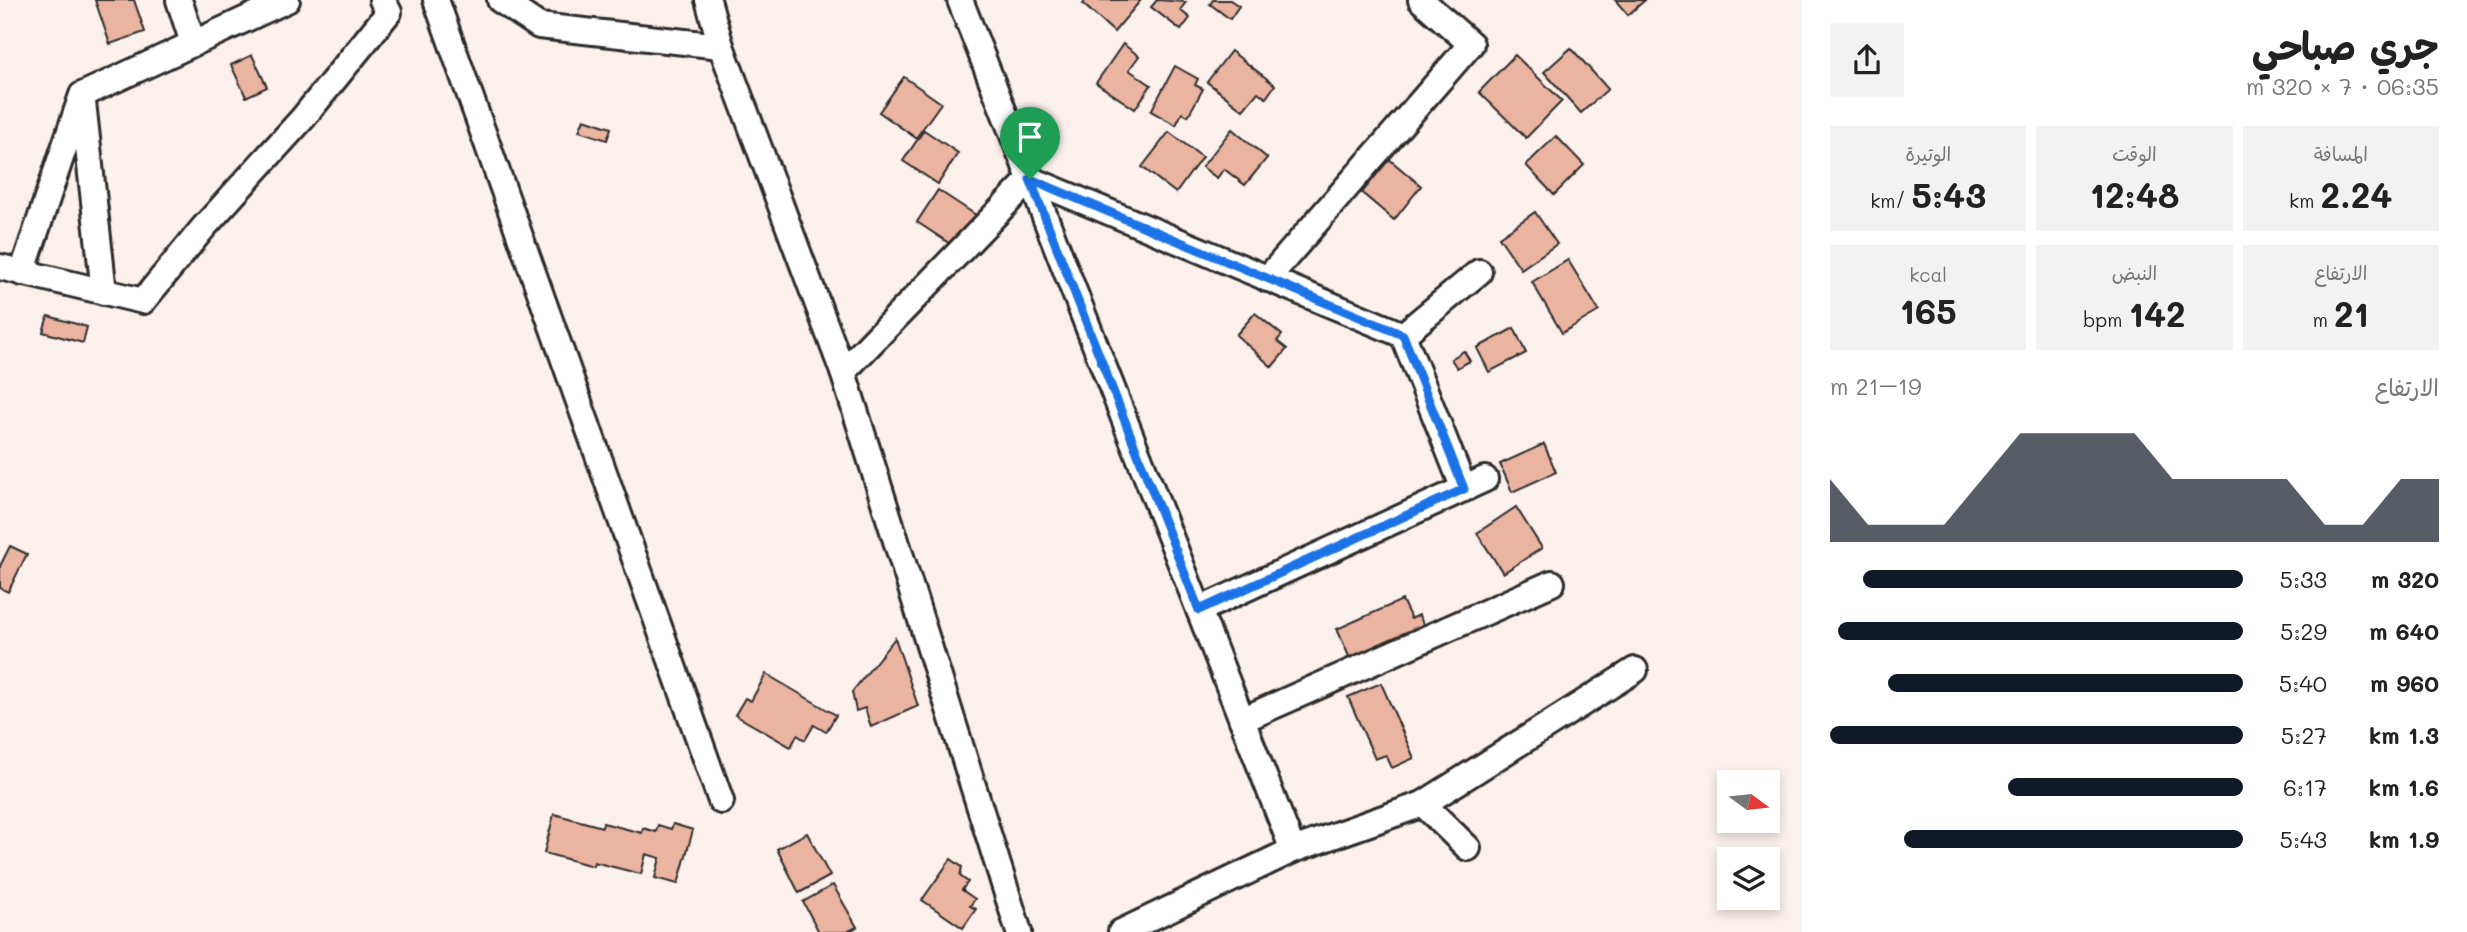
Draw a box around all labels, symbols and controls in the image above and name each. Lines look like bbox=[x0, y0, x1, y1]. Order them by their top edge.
text: جري صباحي bbox=[2252, 20, 2439, 70]
button: share bbox=[1830, 23, 1904, 97]
text: 06:35 · 7 × 320 m bbox=[2246, 71, 2439, 101]
pin bbox=[1000, 107, 1060, 179]
icon: arrive bbox=[1011, 118, 1049, 156]
text: الوتيرة bbox=[1905, 141, 1951, 166]
text: الوقت bbox=[2112, 141, 2157, 166]
text: المسافة bbox=[2314, 141, 2368, 166]
text: 5:43 bbox=[1911, 171, 1986, 217]
text: 12:48 bbox=[2089, 171, 2180, 217]
text: 2.24 bbox=[2320, 171, 2393, 217]
text: /km bbox=[1870, 188, 1911, 213]
text: km bbox=[2289, 188, 2320, 213]
text: النبض bbox=[2112, 260, 2157, 285]
text: الارتفاع bbox=[2314, 260, 2367, 285]
text: kcal bbox=[1909, 262, 1947, 287]
text: 165 bbox=[1900, 287, 1957, 333]
text: 142 bbox=[2128, 290, 2186, 336]
text: 21 bbox=[2334, 290, 2369, 336]
text: bpm bbox=[2083, 307, 2128, 332]
text: m bbox=[2313, 307, 2334, 332]
text: 19–21 m bbox=[1830, 371, 1922, 401]
text: الارتفاع bbox=[2375, 372, 2439, 402]
text: 5:33 bbox=[2280, 564, 2327, 594]
text: 320 m bbox=[2371, 564, 2439, 594]
text: 5:29 bbox=[2280, 616, 2327, 646]
text: 640 m bbox=[2369, 616, 2439, 646]
text: 5:40 bbox=[2279, 668, 2327, 698]
text: 960 m bbox=[2370, 668, 2439, 698]
text: 5:27 bbox=[2281, 720, 2327, 750]
text: 1.3 km bbox=[2369, 720, 2439, 750]
north arrow bbox=[1717, 770, 1780, 833]
map controls bbox=[1717, 770, 1780, 910]
text: 6:17 bbox=[2283, 772, 2327, 802]
text: 1.6 km bbox=[2369, 772, 2439, 802]
text: 5:43 bbox=[2279, 824, 2327, 854]
text: 1.9 km bbox=[2369, 824, 2439, 854]
button: layers bbox=[1717, 847, 1780, 910]

